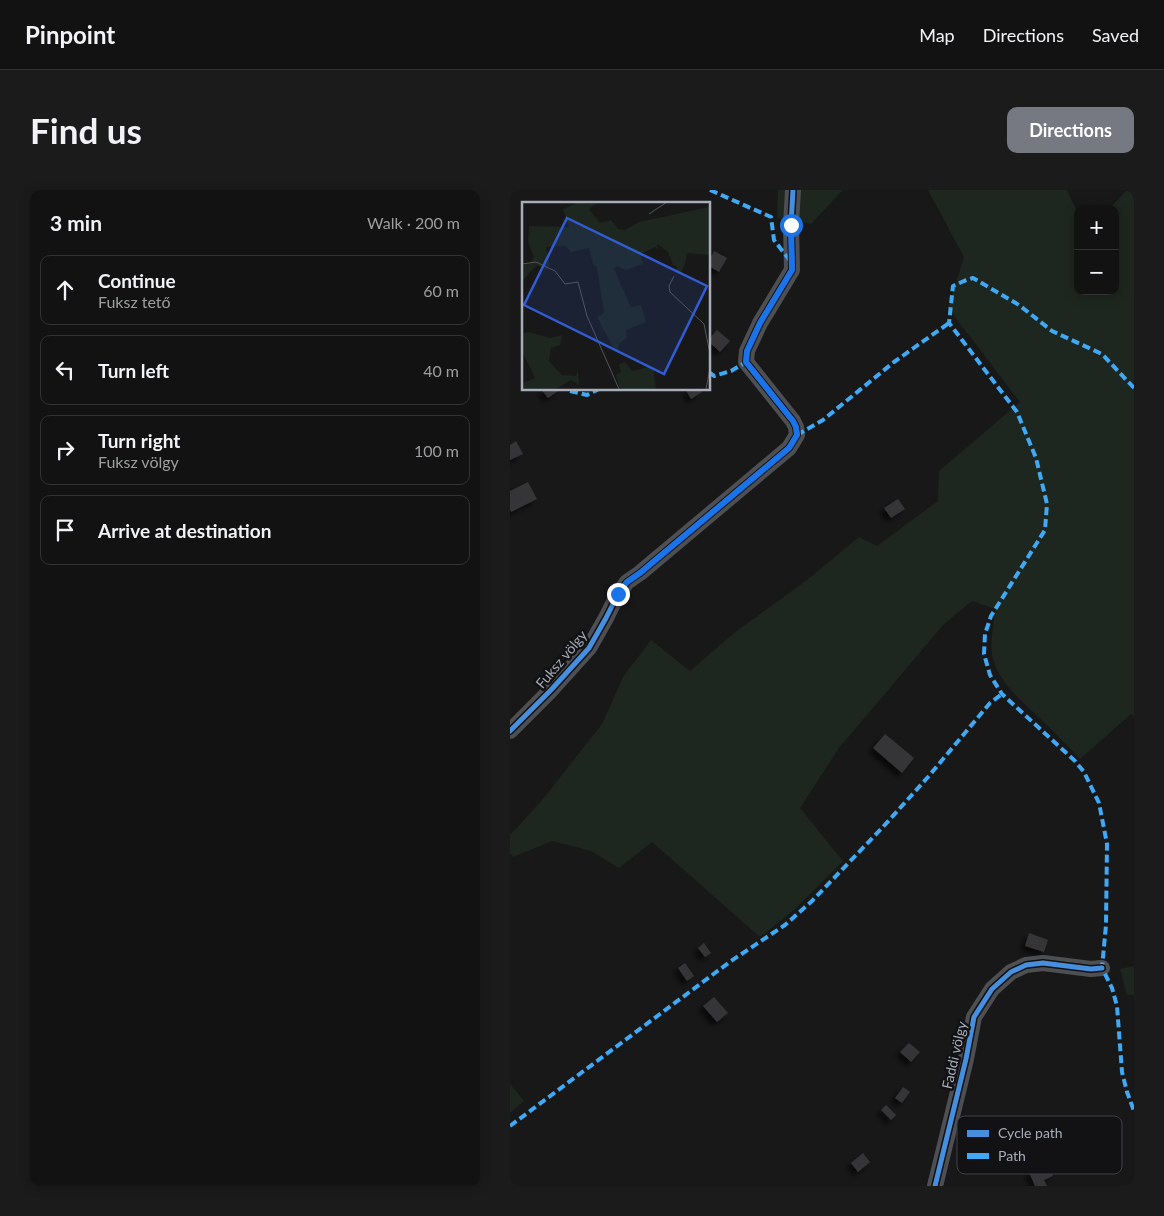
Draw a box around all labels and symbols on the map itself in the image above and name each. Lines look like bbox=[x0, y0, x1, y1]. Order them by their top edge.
inset map bbox=[522, 202, 710, 390]
route start bbox=[780, 214, 803, 237]
route end bbox=[607, 583, 630, 606]
street label: Fuksz völgy bbox=[532, 626, 591, 692]
street label: Faddi völgy bbox=[938, 1019, 970, 1090]
legend bbox=[957, 1116, 1122, 1174]
text: Cycle path bbox=[998, 1124, 1063, 1141]
text: Path bbox=[998, 1147, 1026, 1164]

